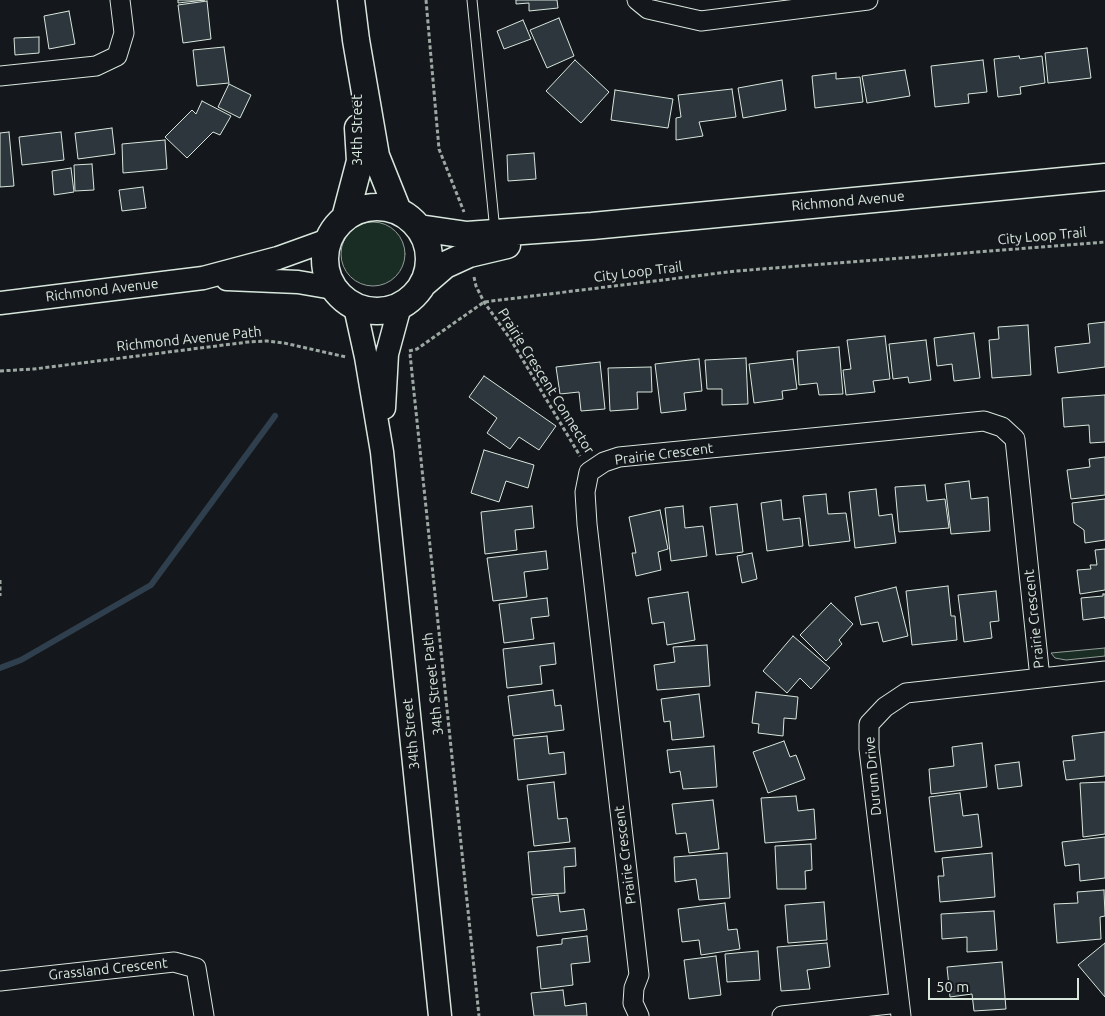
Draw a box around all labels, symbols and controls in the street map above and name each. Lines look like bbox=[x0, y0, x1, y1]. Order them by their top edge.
street label: 34th Street bbox=[349, 94, 365, 166]
street label: Richmond Avenue bbox=[791, 188, 905, 214]
street label: City Loop Trail bbox=[997, 224, 1087, 248]
street label: City Loop Trail bbox=[593, 258, 683, 286]
street label: Richmond Avenue bbox=[45, 275, 159, 305]
street label: Prairie Crescent Connector bbox=[494, 305, 598, 457]
street label: Richmond Avenue Path bbox=[116, 323, 262, 355]
street label: Prairie Crescent bbox=[614, 440, 714, 468]
street label: Prairie Crescent bbox=[1020, 569, 1048, 669]
street label: 34th Street Path bbox=[419, 632, 447, 736]
street label: 34th Street bbox=[399, 698, 423, 770]
street label: Durum Drive bbox=[861, 736, 885, 816]
street label: Prairie Crescent bbox=[611, 805, 639, 905]
street label: Grassland Crescent bbox=[48, 954, 168, 984]
scale bar bbox=[930, 968, 1081, 1000]
text: 50 m bbox=[936, 978, 969, 995]

